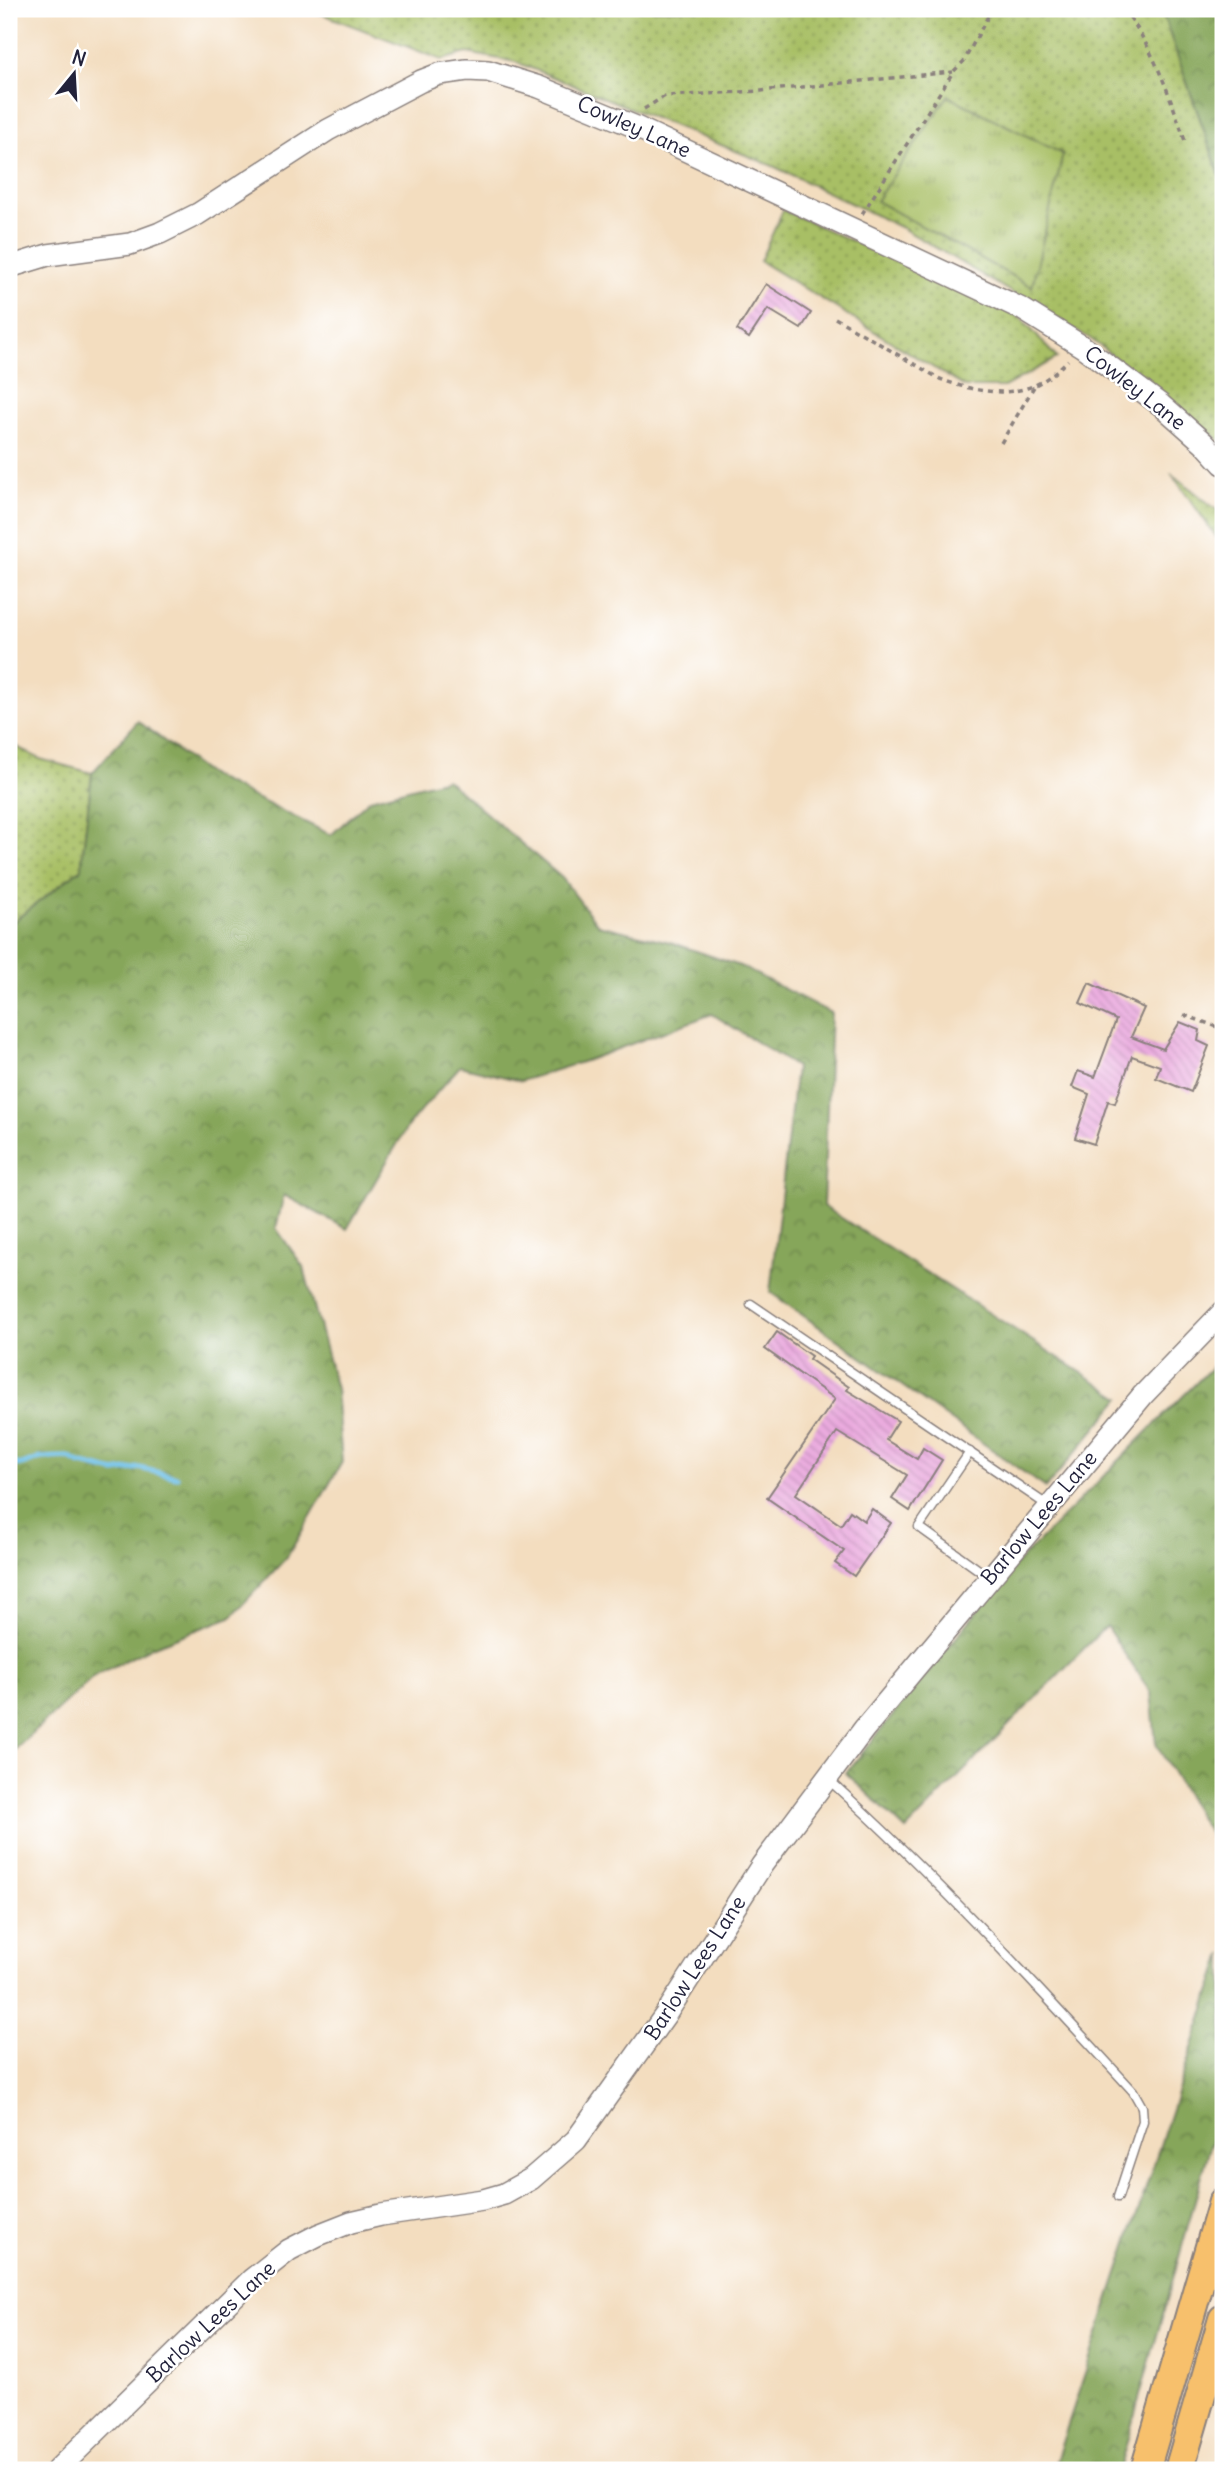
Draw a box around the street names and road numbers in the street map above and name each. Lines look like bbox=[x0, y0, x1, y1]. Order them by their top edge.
street label: Cowley Lane bbox=[573, 89, 695, 164]
street label: Cowley Lane bbox=[1079, 340, 1192, 436]
street label: Barlow Lees Lane bbox=[975, 1445, 1103, 1590]
street label: Barlow Lees Lane bbox=[638, 1890, 751, 2045]
street label: Barlow Lees Lane bbox=[140, 2255, 281, 2388]

